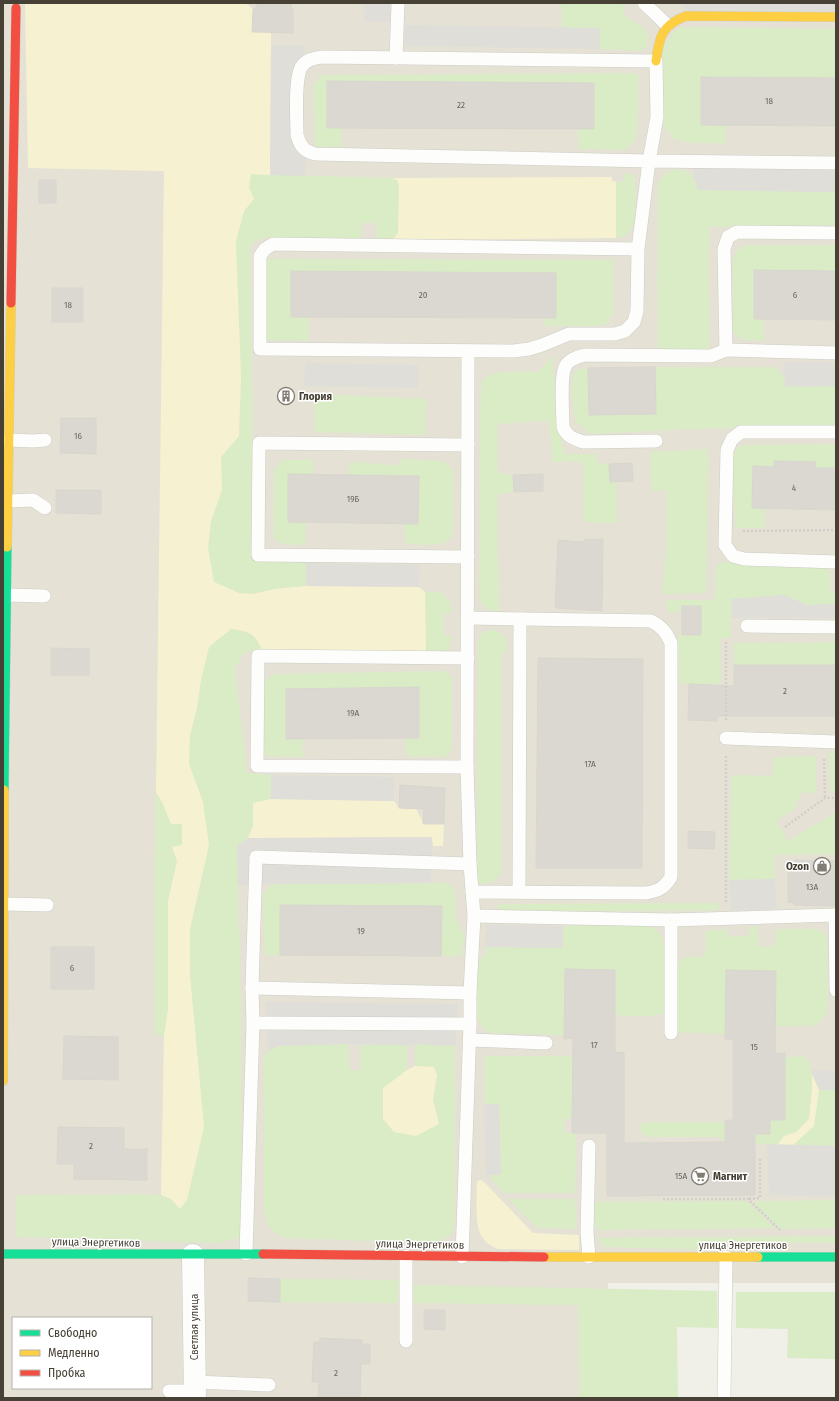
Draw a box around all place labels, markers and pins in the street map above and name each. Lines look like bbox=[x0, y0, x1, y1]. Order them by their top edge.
building icon: Глория bbox=[276, 386, 296, 406]
place label: Глория bbox=[299, 390, 332, 403]
shop icon: Ozon bbox=[812, 856, 832, 876]
place label: Ozon bbox=[786, 860, 809, 873]
supermarket icon: Магнит bbox=[690, 1166, 710, 1186]
place label: Магнит bbox=[713, 1170, 747, 1183]

